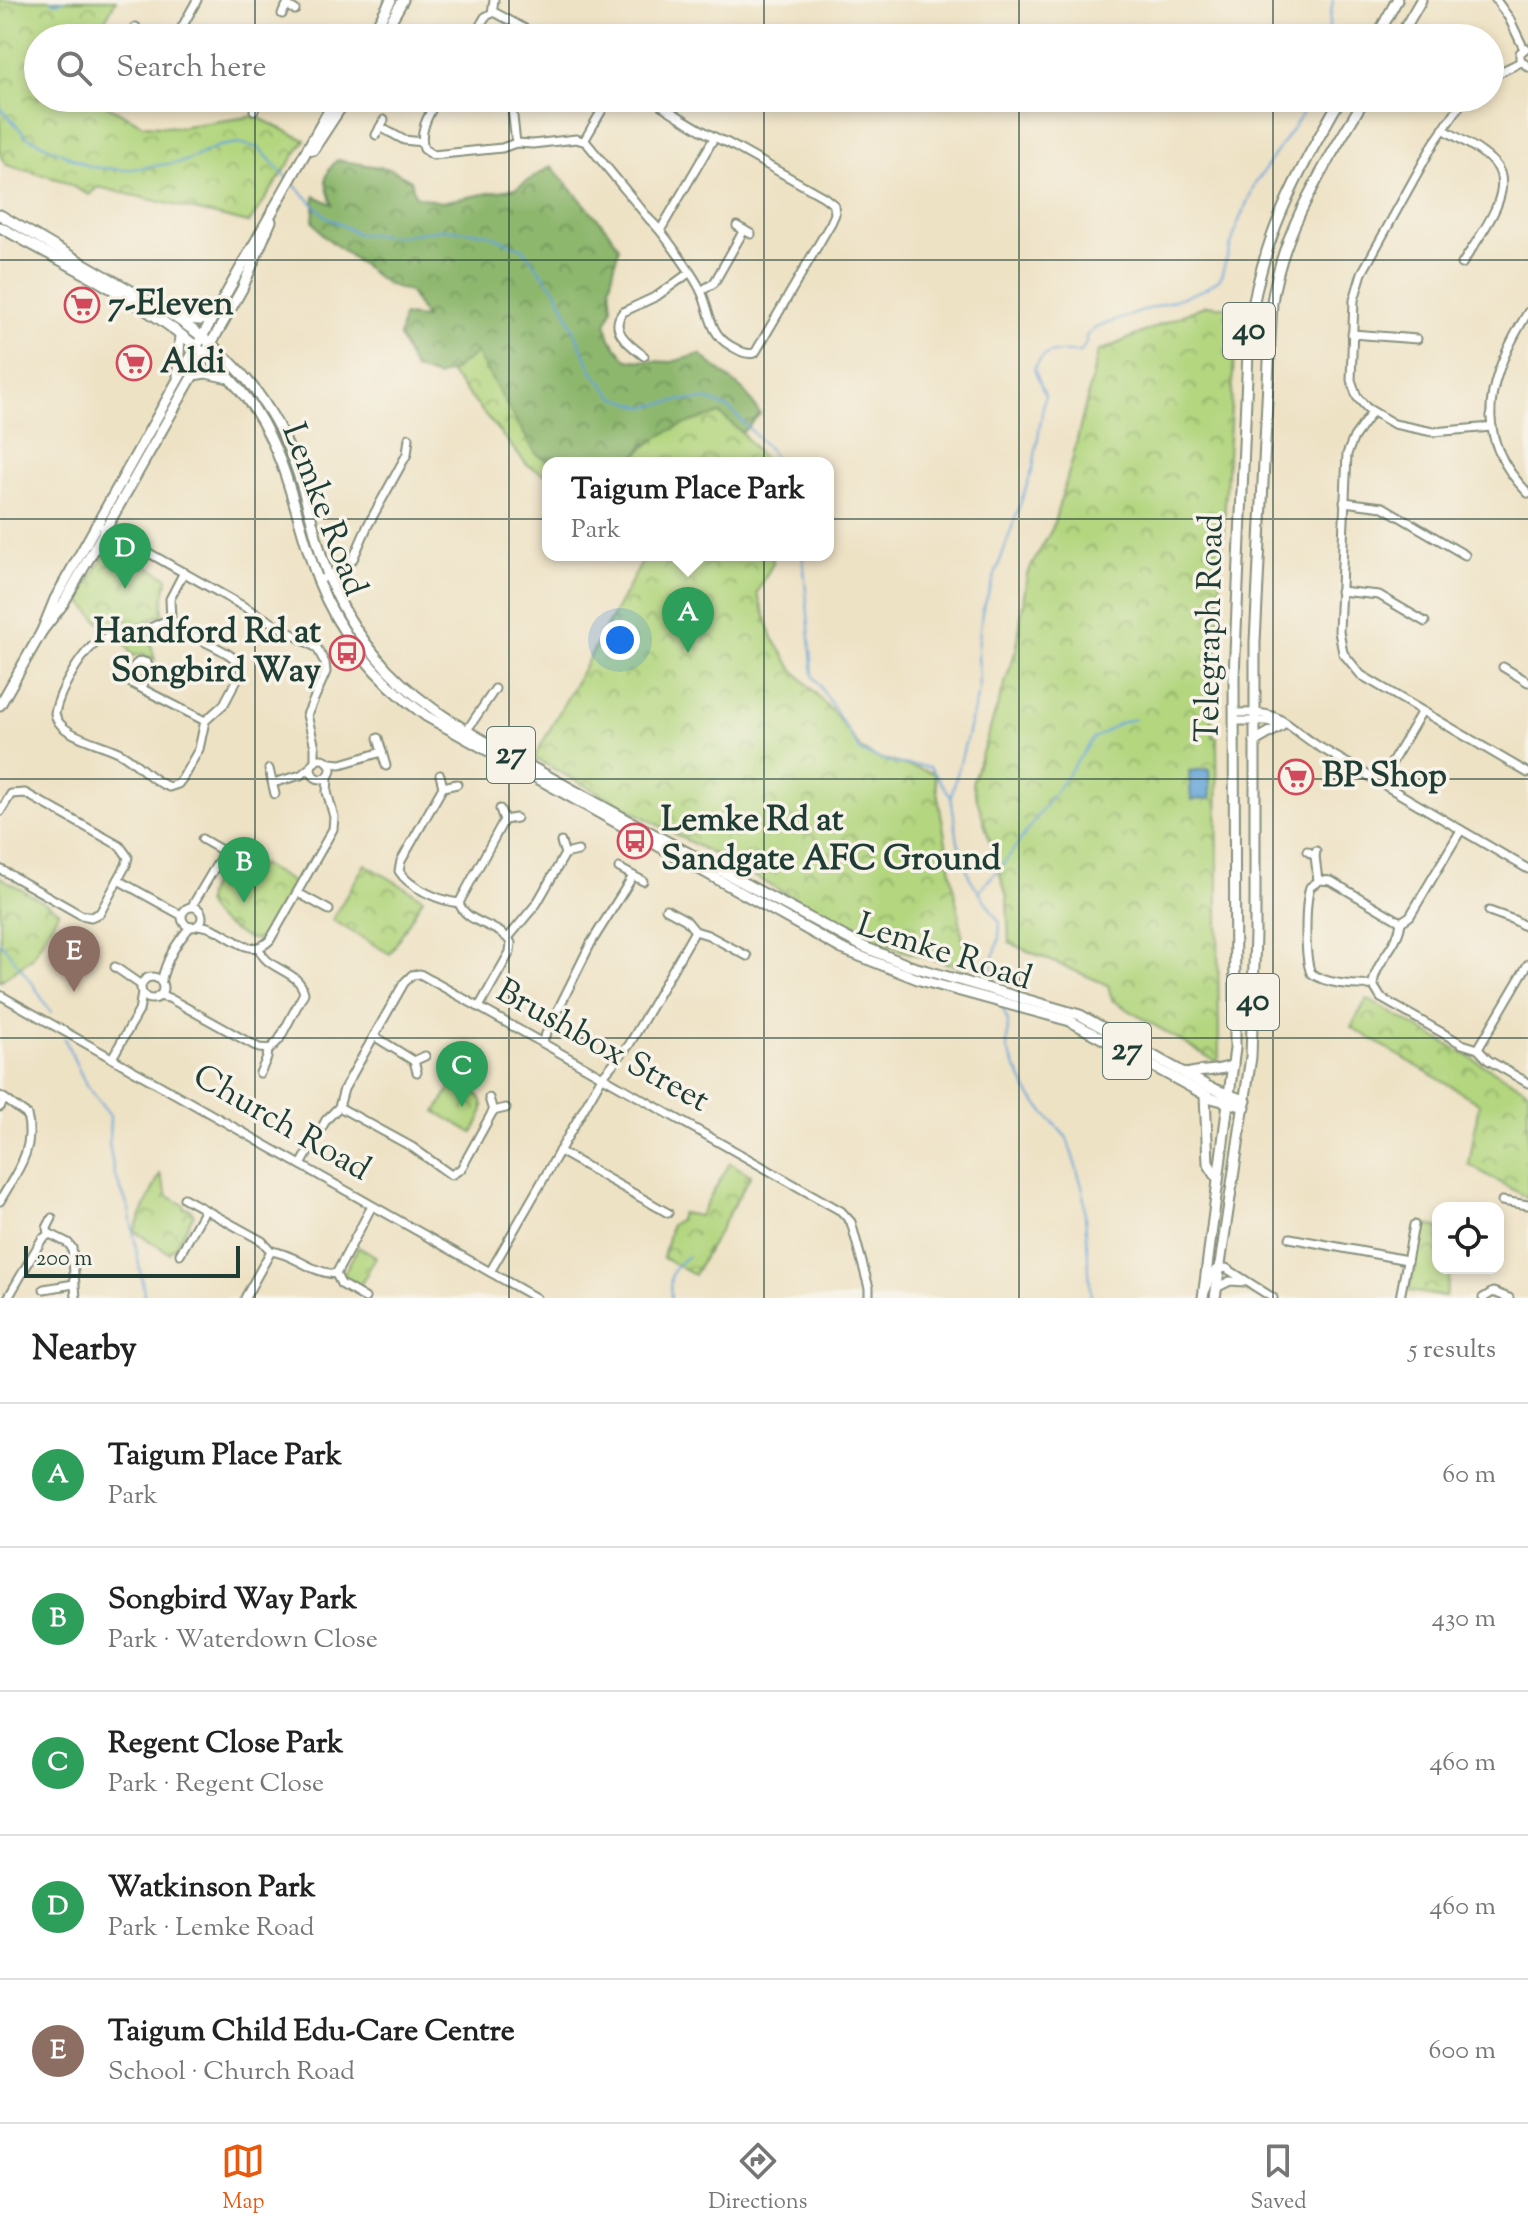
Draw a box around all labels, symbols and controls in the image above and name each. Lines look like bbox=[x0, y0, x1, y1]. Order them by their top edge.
search box bbox=[24, 24, 1504, 112]
icon: search bbox=[52, 46, 96, 90]
text: Search here bbox=[116, 47, 266, 90]
place label: 7-Eleven bbox=[108, 281, 234, 330]
supermarket icon: 7-Eleven bbox=[63, 286, 101, 324]
road number: 40 bbox=[1223, 303, 1275, 359]
place label: Aldi bbox=[160, 339, 226, 388]
supermarket icon: Aldi bbox=[115, 344, 153, 382]
street label: Lemke Road bbox=[268, 416, 378, 604]
popup bbox=[542, 457, 834, 561]
text: Taigum Place Park bbox=[571, 469, 805, 512]
text: Park bbox=[571, 512, 621, 549]
street label: Telegraph Road bbox=[1185, 513, 1237, 743]
pin: D bbox=[99, 523, 151, 589]
pin: A bbox=[662, 587, 714, 653]
place label: Handford Rd at Songbird Way bbox=[94, 609, 321, 697]
your location bbox=[600, 620, 640, 660]
bus stop icon: Handford Rd at Songbird Way bbox=[328, 634, 366, 672]
road number: 27 bbox=[487, 727, 535, 783]
place label: BP Shop bbox=[1322, 753, 1447, 802]
supermarket icon: BP Shop bbox=[1277, 758, 1315, 796]
place label: Lemke Rd at Sandgate AFC Ground bbox=[661, 797, 1002, 885]
bus stop icon: Lemke Rd at Sandgate AFC Ground bbox=[616, 822, 654, 860]
pin: B bbox=[218, 837, 270, 903]
street label: Lemke Road bbox=[850, 902, 1038, 1004]
pin: E bbox=[48, 926, 100, 992]
street label: Brushbox Street bbox=[486, 968, 718, 1126]
road number: 40 bbox=[1227, 974, 1279, 1030]
road number: 27 bbox=[1103, 1023, 1151, 1079]
pin: C bbox=[436, 1041, 488, 1107]
street label: Church Road bbox=[183, 1053, 379, 1195]
map controls bbox=[1432, 1202, 1504, 1274]
button: locate bbox=[1432, 1202, 1504, 1274]
scale bar bbox=[24, 1242, 240, 1278]
text: 200 m bbox=[36, 1244, 92, 1276]
text: Nearby bbox=[32, 1326, 137, 1375]
text: 5 results bbox=[1408, 1332, 1496, 1369]
text: Taigum Place Park bbox=[108, 1435, 342, 1478]
text: A bbox=[47, 1457, 69, 1494]
text: 60 m bbox=[1442, 1457, 1496, 1494]
text: Park bbox=[108, 1478, 158, 1515]
text: Songbird Way Park bbox=[108, 1579, 357, 1622]
text: B bbox=[50, 1601, 66, 1638]
text: 430 m bbox=[1432, 1601, 1496, 1638]
text: Park · Waterdown Close bbox=[108, 1622, 378, 1659]
text: Regent Close Park bbox=[108, 1723, 343, 1766]
text: C bbox=[48, 1745, 68, 1782]
text: 460 m bbox=[1429, 1745, 1496, 1782]
text: Park · Regent Close bbox=[108, 1766, 324, 1803]
text: Watkinson Park bbox=[108, 1867, 316, 1910]
text: D bbox=[48, 1889, 68, 1926]
text: 460 m bbox=[1429, 1889, 1496, 1926]
text: Park · Lemke Road bbox=[108, 1910, 314, 1947]
text: Taigum Child Edu-Care Centre bbox=[108, 2011, 515, 2054]
text: E bbox=[50, 2033, 66, 2070]
text: 600 m bbox=[1429, 2033, 1496, 2070]
text: School · Church Road bbox=[108, 2054, 355, 2091]
tab: Map bbox=[221, 2139, 265, 2219]
tab: Directions bbox=[708, 2139, 807, 2219]
tab: Saved bbox=[1250, 2139, 1307, 2219]

